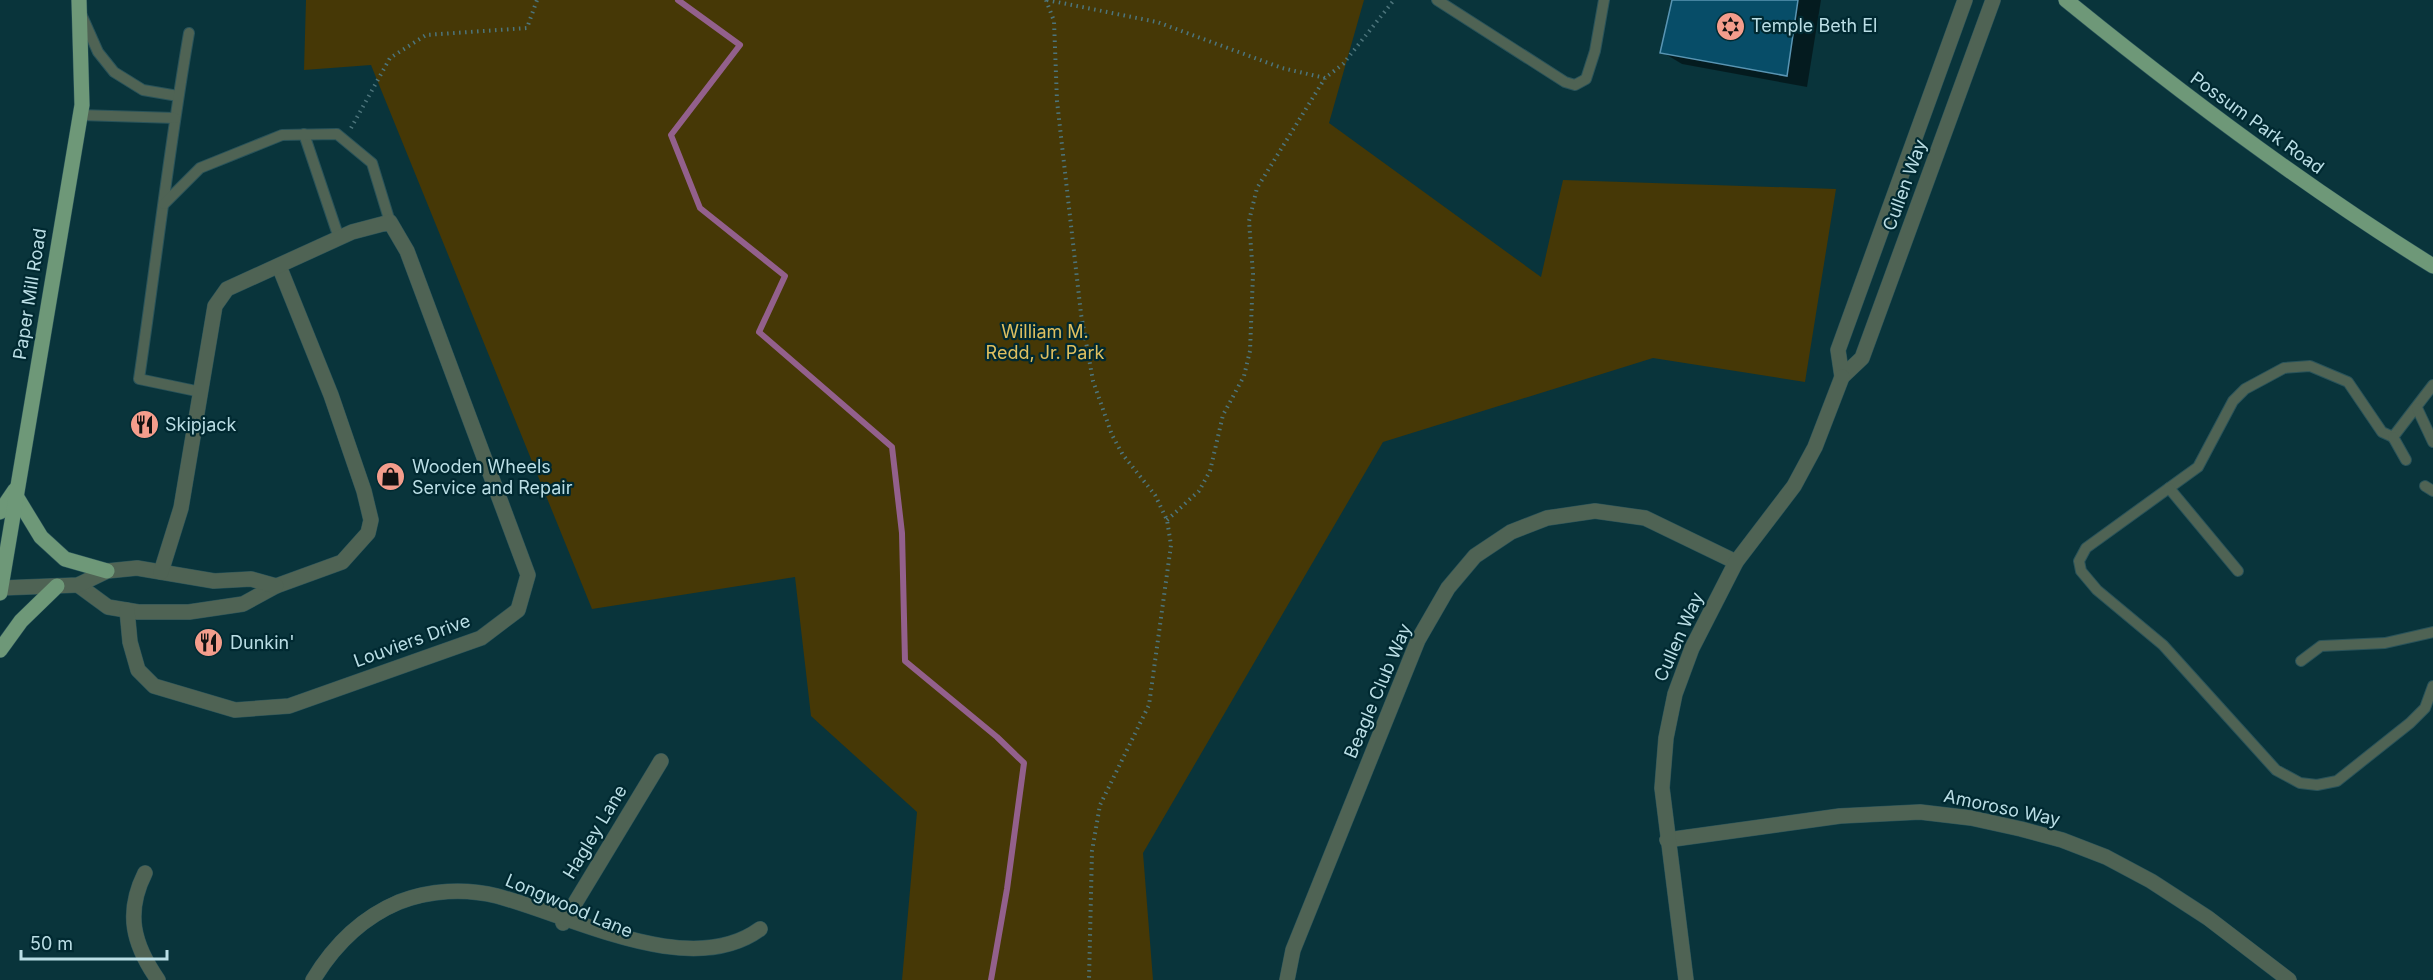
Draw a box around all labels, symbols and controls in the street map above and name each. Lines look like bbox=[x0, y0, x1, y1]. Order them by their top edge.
synagogue icon: Temple Beth El bbox=[1714, 10, 1746, 42]
place label: Temple Beth El bbox=[1751, 15, 1877, 36]
street label: Possum Park Road bbox=[2187, 67, 2328, 178]
street label: Cullen Way bbox=[1878, 136, 1931, 233]
street label: Paper Mill Road bbox=[9, 227, 50, 361]
park label: William M. Redd, Jr. Park bbox=[986, 321, 1105, 363]
restaurant icon: Skipjack bbox=[128, 409, 160, 441]
place label: Skipjack bbox=[165, 414, 237, 435]
place label: Wooden Wheels Service and Repair bbox=[412, 456, 573, 498]
shop icon: Wooden Wheels Service and Repair bbox=[375, 461, 407, 493]
street label: Cullen Way bbox=[1650, 589, 1708, 685]
street label: Louviers Drive bbox=[351, 610, 473, 671]
street label: Beagle Club Way bbox=[1340, 620, 1415, 761]
restaurant icon: Dunkin' bbox=[193, 627, 225, 659]
place label: Dunkin' bbox=[230, 632, 295, 653]
street label: Hagley Lane bbox=[558, 781, 631, 882]
street label: Amoroso Way bbox=[1942, 785, 2062, 830]
street label: Longwood Lane bbox=[502, 869, 636, 942]
scale bar bbox=[21, 923, 166, 961]
text: 50 m bbox=[30, 933, 73, 954]

